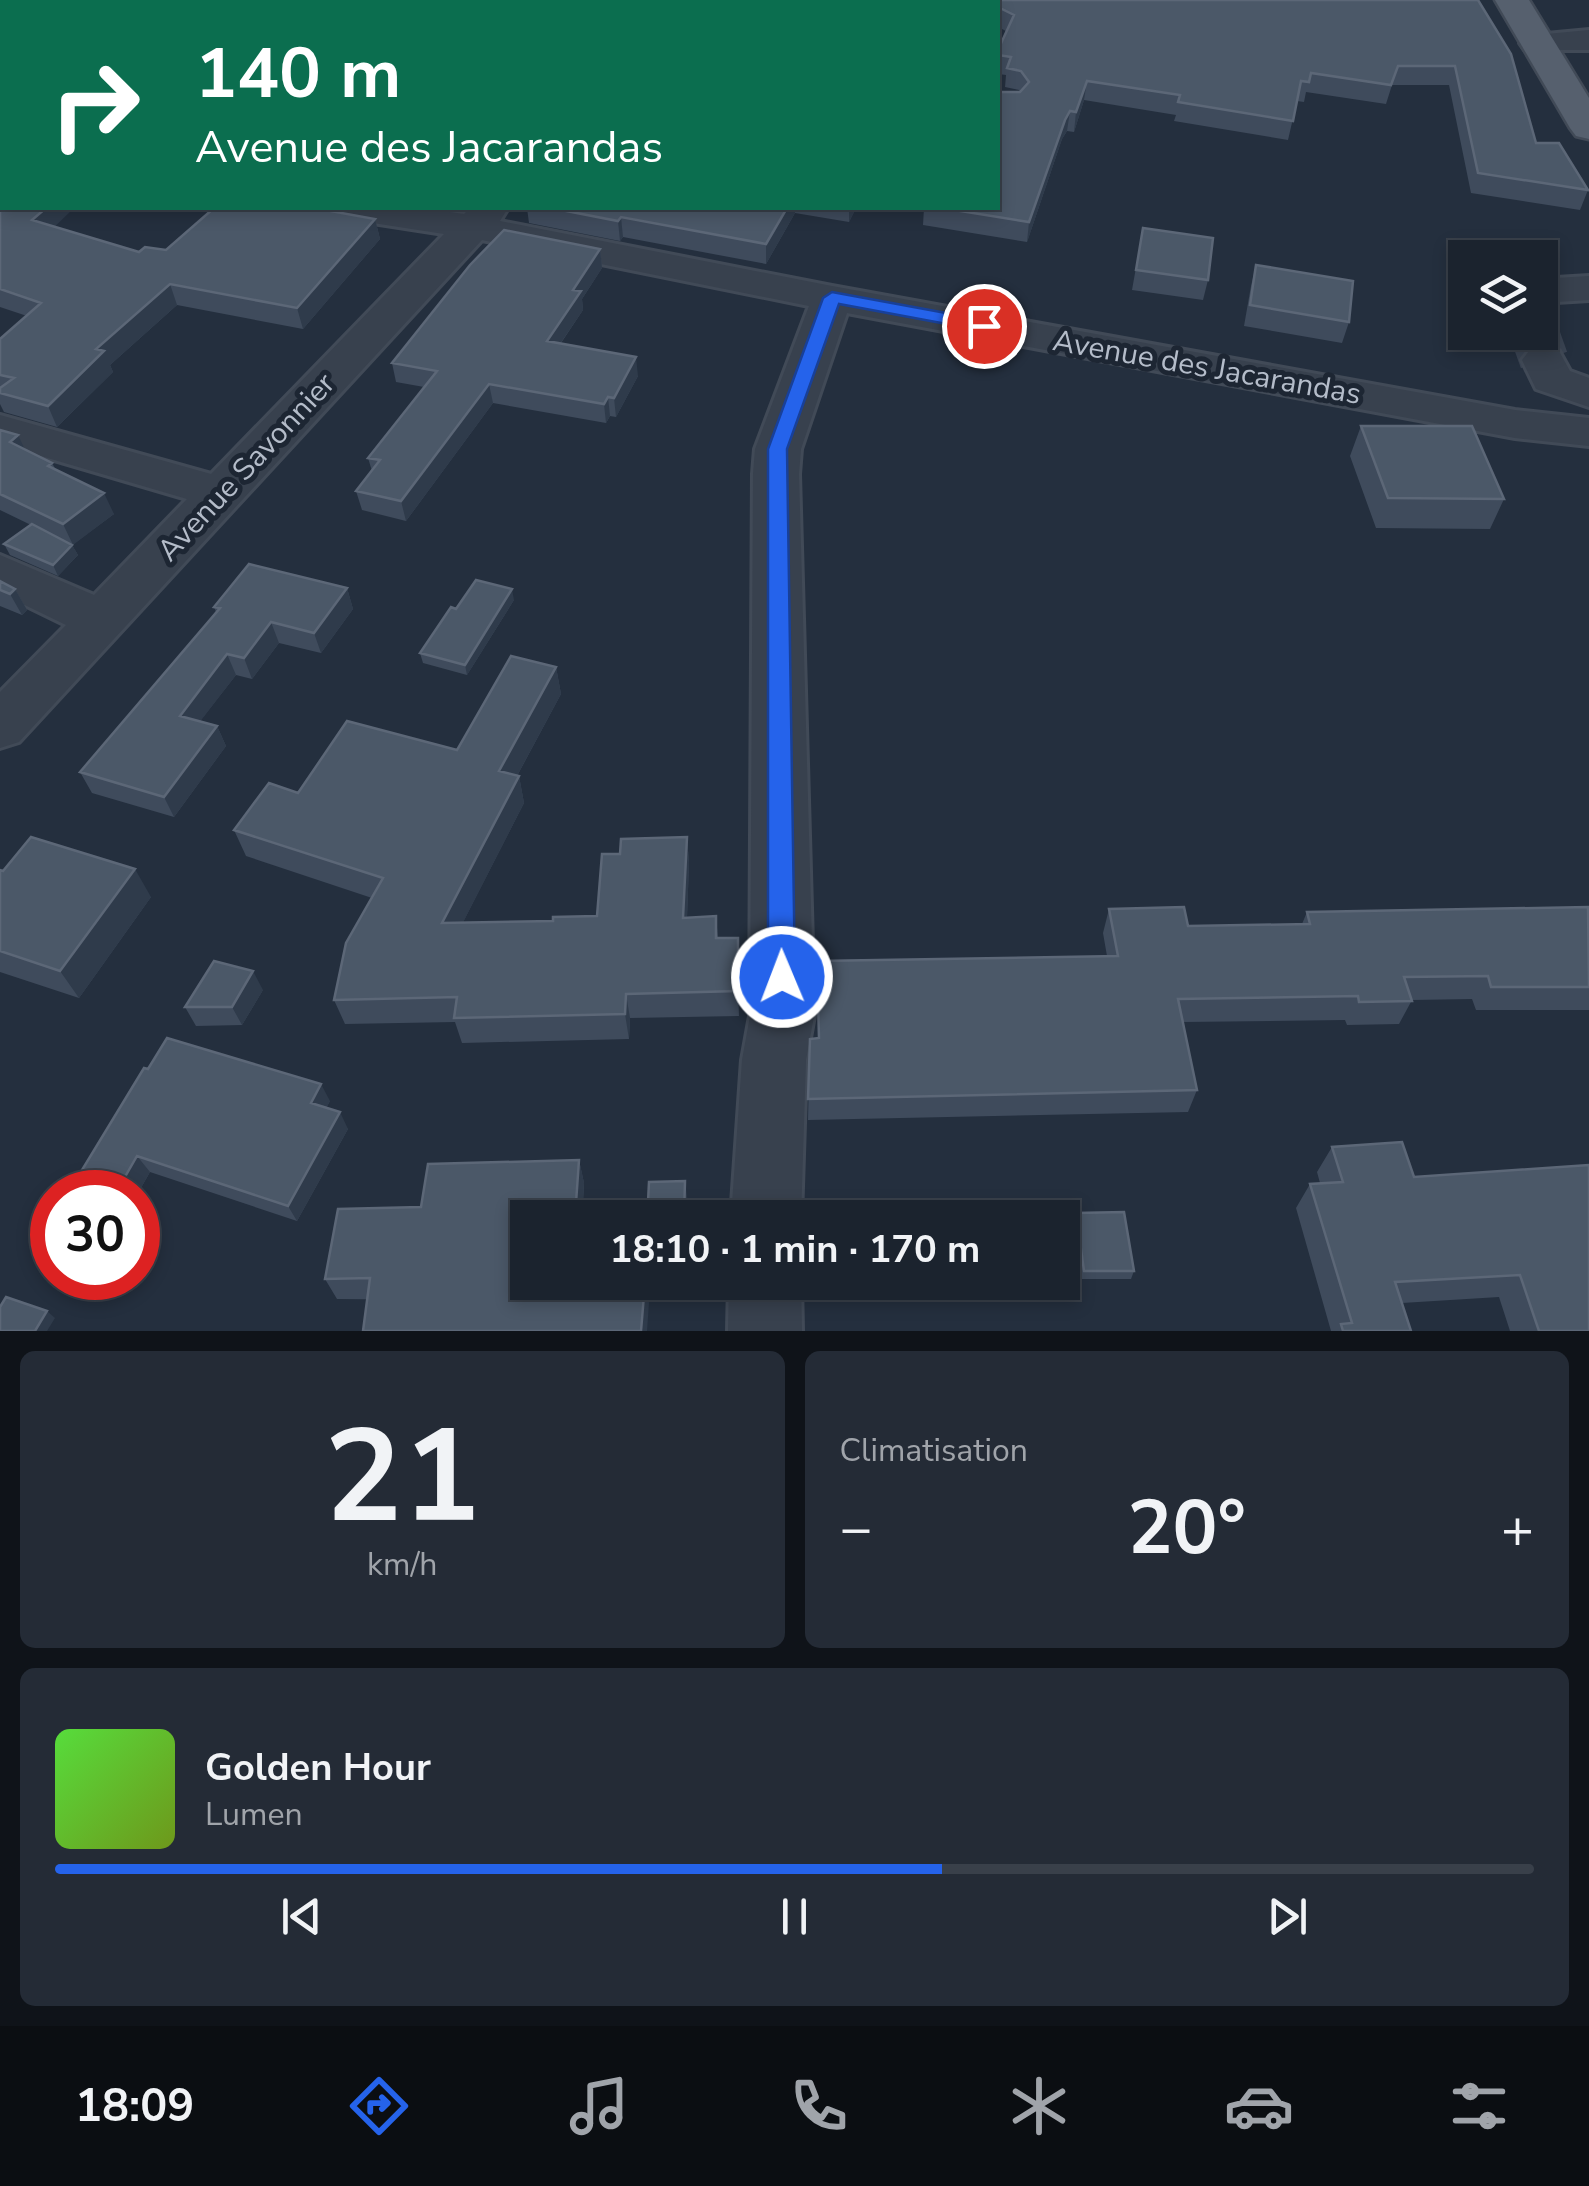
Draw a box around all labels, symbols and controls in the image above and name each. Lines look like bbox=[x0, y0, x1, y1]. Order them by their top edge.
text: 140 m bbox=[195, 26, 401, 122]
icon: right bbox=[30, 40, 160, 170]
text: Avenue des Jacarandas bbox=[195, 117, 663, 178]
map controls bbox=[1448, 240, 1558, 350]
button: layers bbox=[1448, 240, 1558, 350]
pin bbox=[942, 284, 1027, 369]
icon: arrive bbox=[957, 299, 1012, 354]
street label: Avenue des Jacarandas bbox=[1050, 320, 1364, 415]
street label: Avenue Savonnier bbox=[148, 364, 345, 570]
position arrow bbox=[730, 925, 834, 1029]
speed limit sign: 30 bbox=[30, 1170, 160, 1300]
text: 18:10 · 1 min · 170 m bbox=[610, 1224, 980, 1275]
text: 21 bbox=[324, 1389, 480, 1566]
text: Climatisation bbox=[840, 1429, 1028, 1472]
text: 20° bbox=[1128, 1477, 1246, 1579]
text: − bbox=[840, 1491, 873, 1566]
text: + bbox=[1501, 1491, 1534, 1566]
text: km/h bbox=[367, 1543, 438, 1586]
text: Golden Hour bbox=[205, 1742, 431, 1793]
text: Lumen bbox=[205, 1793, 303, 1836]
icon: previous bbox=[274, 1889, 329, 1944]
icon: pause bbox=[767, 1889, 822, 1944]
icon: next bbox=[1260, 1889, 1315, 1944]
icon: directions bbox=[344, 2071, 414, 2141]
icon: music bbox=[564, 2071, 634, 2141]
icon: phone bbox=[784, 2071, 854, 2141]
icon: climate bbox=[1004, 2071, 1074, 2141]
icon: car bbox=[1224, 2071, 1294, 2141]
icon: filters bbox=[1444, 2071, 1514, 2141]
text: 18:09 bbox=[75, 2076, 194, 2137]

